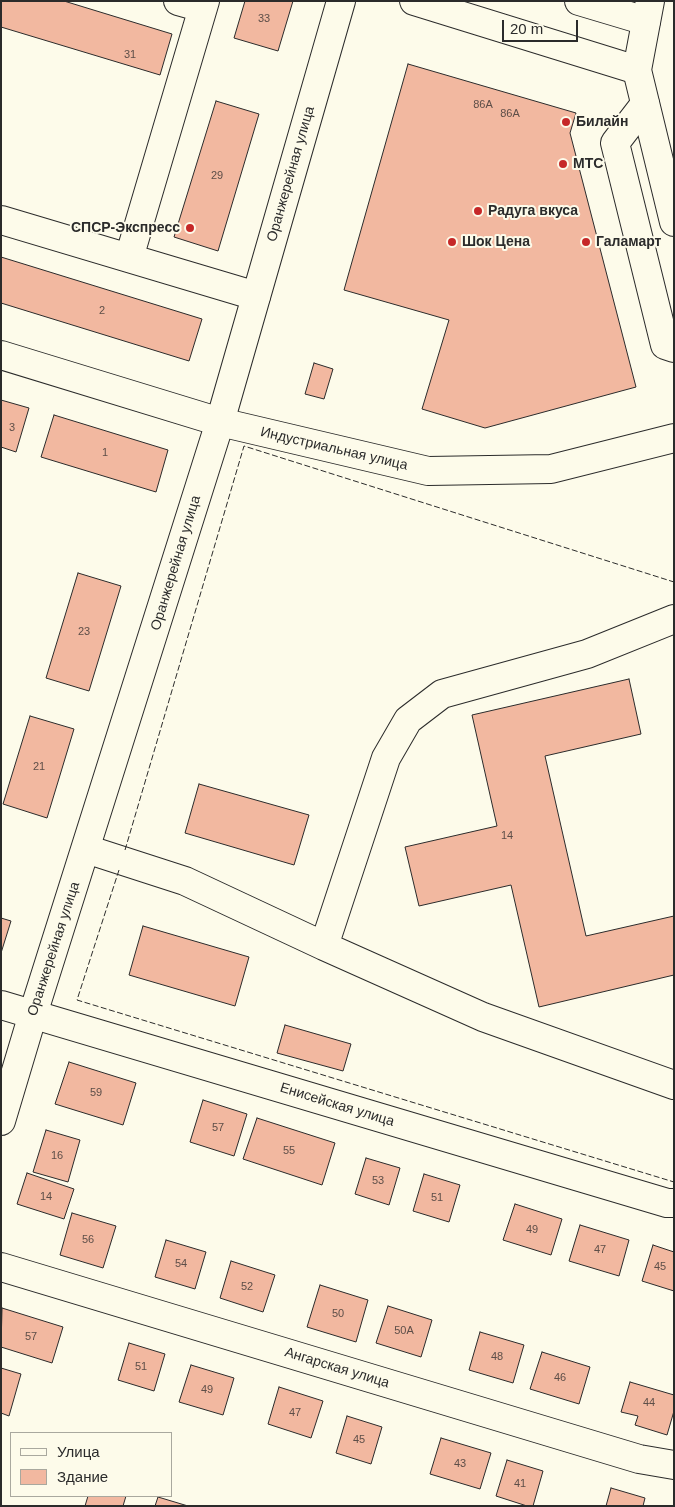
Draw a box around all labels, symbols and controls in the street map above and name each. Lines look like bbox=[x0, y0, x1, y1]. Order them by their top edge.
scale bar bbox=[505, 10, 581, 42]
house number: 33 bbox=[258, 12, 270, 26]
text: 20 m bbox=[510, 20, 543, 37]
house number: 31 bbox=[124, 48, 136, 62]
house number: 86А bbox=[473, 98, 493, 112]
street label: Оранжерейная улица bbox=[264, 104, 318, 244]
house number: 86А bbox=[500, 107, 520, 121]
place label: Билайн bbox=[576, 114, 628, 130]
marker: Билайн bbox=[560, 116, 572, 128]
place label: МТС bbox=[573, 156, 603, 172]
marker: МТС bbox=[557, 158, 569, 170]
house number: 29 bbox=[211, 169, 223, 183]
place label: Радуга вкуса bbox=[488, 203, 578, 219]
marker: Радуга вкуса bbox=[472, 205, 484, 217]
place label: СПСР-Экспресс bbox=[71, 220, 180, 236]
marker: СПСР-Экспресс bbox=[184, 222, 196, 234]
place label: Шок Цена bbox=[462, 234, 530, 250]
place label: Галамарт bbox=[596, 234, 661, 250]
marker: Шок Цена bbox=[446, 236, 458, 248]
marker: Галамарт bbox=[580, 236, 592, 248]
house number: 2 bbox=[99, 304, 105, 318]
house number: 3 bbox=[9, 421, 15, 435]
street label: Индустриальная улица bbox=[259, 424, 409, 474]
house number: 1 bbox=[102, 446, 108, 460]
street label: Оранжерейная улица bbox=[147, 494, 205, 632]
house number: 23 bbox=[78, 625, 90, 639]
house number: 21 bbox=[33, 760, 45, 774]
house number: 14 bbox=[501, 829, 513, 843]
street label: Оранжерейная улица bbox=[24, 880, 84, 1018]
street label: Енисейская улица bbox=[278, 1080, 396, 1130]
house number: 59 bbox=[90, 1086, 102, 1100]
house number: 57 bbox=[212, 1121, 224, 1135]
house number: 55 bbox=[283, 1144, 295, 1158]
house number: 16 bbox=[51, 1149, 63, 1163]
house number: 53 bbox=[372, 1174, 384, 1188]
house number: 14 bbox=[40, 1190, 52, 1204]
house number: 51 bbox=[431, 1191, 443, 1205]
house number: 49 bbox=[526, 1223, 538, 1237]
house number: 56 bbox=[82, 1233, 94, 1247]
house number: 47 bbox=[594, 1243, 606, 1257]
house number: 54 bbox=[175, 1257, 187, 1271]
house number: 45 bbox=[654, 1260, 666, 1274]
house number: 52 bbox=[241, 1280, 253, 1294]
house number: 50 bbox=[332, 1307, 344, 1321]
house number: 50А bbox=[394, 1324, 414, 1338]
house number: 57 bbox=[25, 1330, 37, 1344]
street label: Ангарская улица bbox=[283, 1344, 391, 1392]
house number: 48 bbox=[491, 1350, 503, 1364]
house number: 51 bbox=[135, 1360, 147, 1374]
house number: 46 bbox=[554, 1371, 566, 1385]
house number: 49 bbox=[201, 1383, 213, 1397]
house number: 44 bbox=[643, 1396, 655, 1410]
house number: 47 bbox=[289, 1406, 301, 1420]
legend bbox=[10, 1432, 172, 1497]
house number: 45 bbox=[353, 1433, 365, 1447]
text: Улица bbox=[57, 1443, 100, 1460]
house number: 43 bbox=[454, 1457, 466, 1471]
text: Здание bbox=[57, 1468, 108, 1485]
house number: 41 bbox=[514, 1477, 526, 1491]

